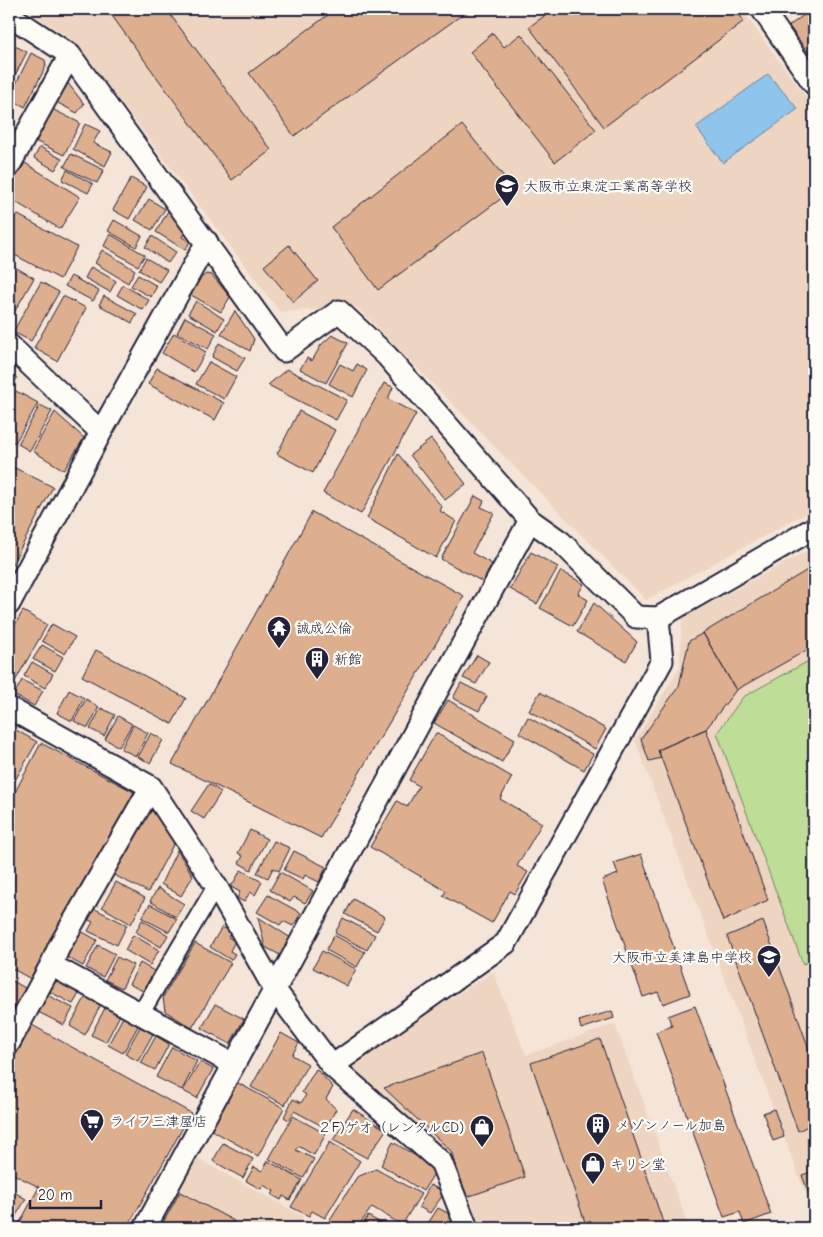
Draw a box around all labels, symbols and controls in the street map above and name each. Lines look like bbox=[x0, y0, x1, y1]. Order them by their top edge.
school or university icon: 大阪市立東淀工業高等学校 bbox=[494, 173, 520, 207]
place label: 大阪市立東淀工業高等学校 bbox=[524, 178, 692, 195]
temple icon: 誠成公倫 bbox=[266, 615, 292, 649]
place label: 誠成公倫 bbox=[296, 620, 352, 637]
building icon: 新館 bbox=[304, 646, 330, 680]
place label: 新館 bbox=[334, 651, 362, 668]
school or university icon: 大阪市立美津島中学校 bbox=[756, 944, 782, 978]
place label: 大阪市立美津島中学校 bbox=[612, 949, 752, 966]
supermarket icon: ライフ三津屋店 bbox=[79, 1108, 105, 1142]
building icon: メゾンノール加島 bbox=[585, 1112, 611, 1146]
place label: ライフ三津屋店 bbox=[110, 1113, 207, 1130]
shop icon: ２F)ゲオ（レンタルCD) bbox=[469, 1114, 495, 1148]
place label: メゾンノール加島 bbox=[616, 1117, 726, 1134]
place label: ２F)ゲオ（レンタルCD) bbox=[318, 1119, 464, 1136]
shop icon: キリン堂 bbox=[580, 1151, 606, 1185]
place label: キリン堂 bbox=[610, 1156, 666, 1173]
scale bar bbox=[30, 1177, 101, 1209]
text: 20 m bbox=[38, 1186, 72, 1204]

